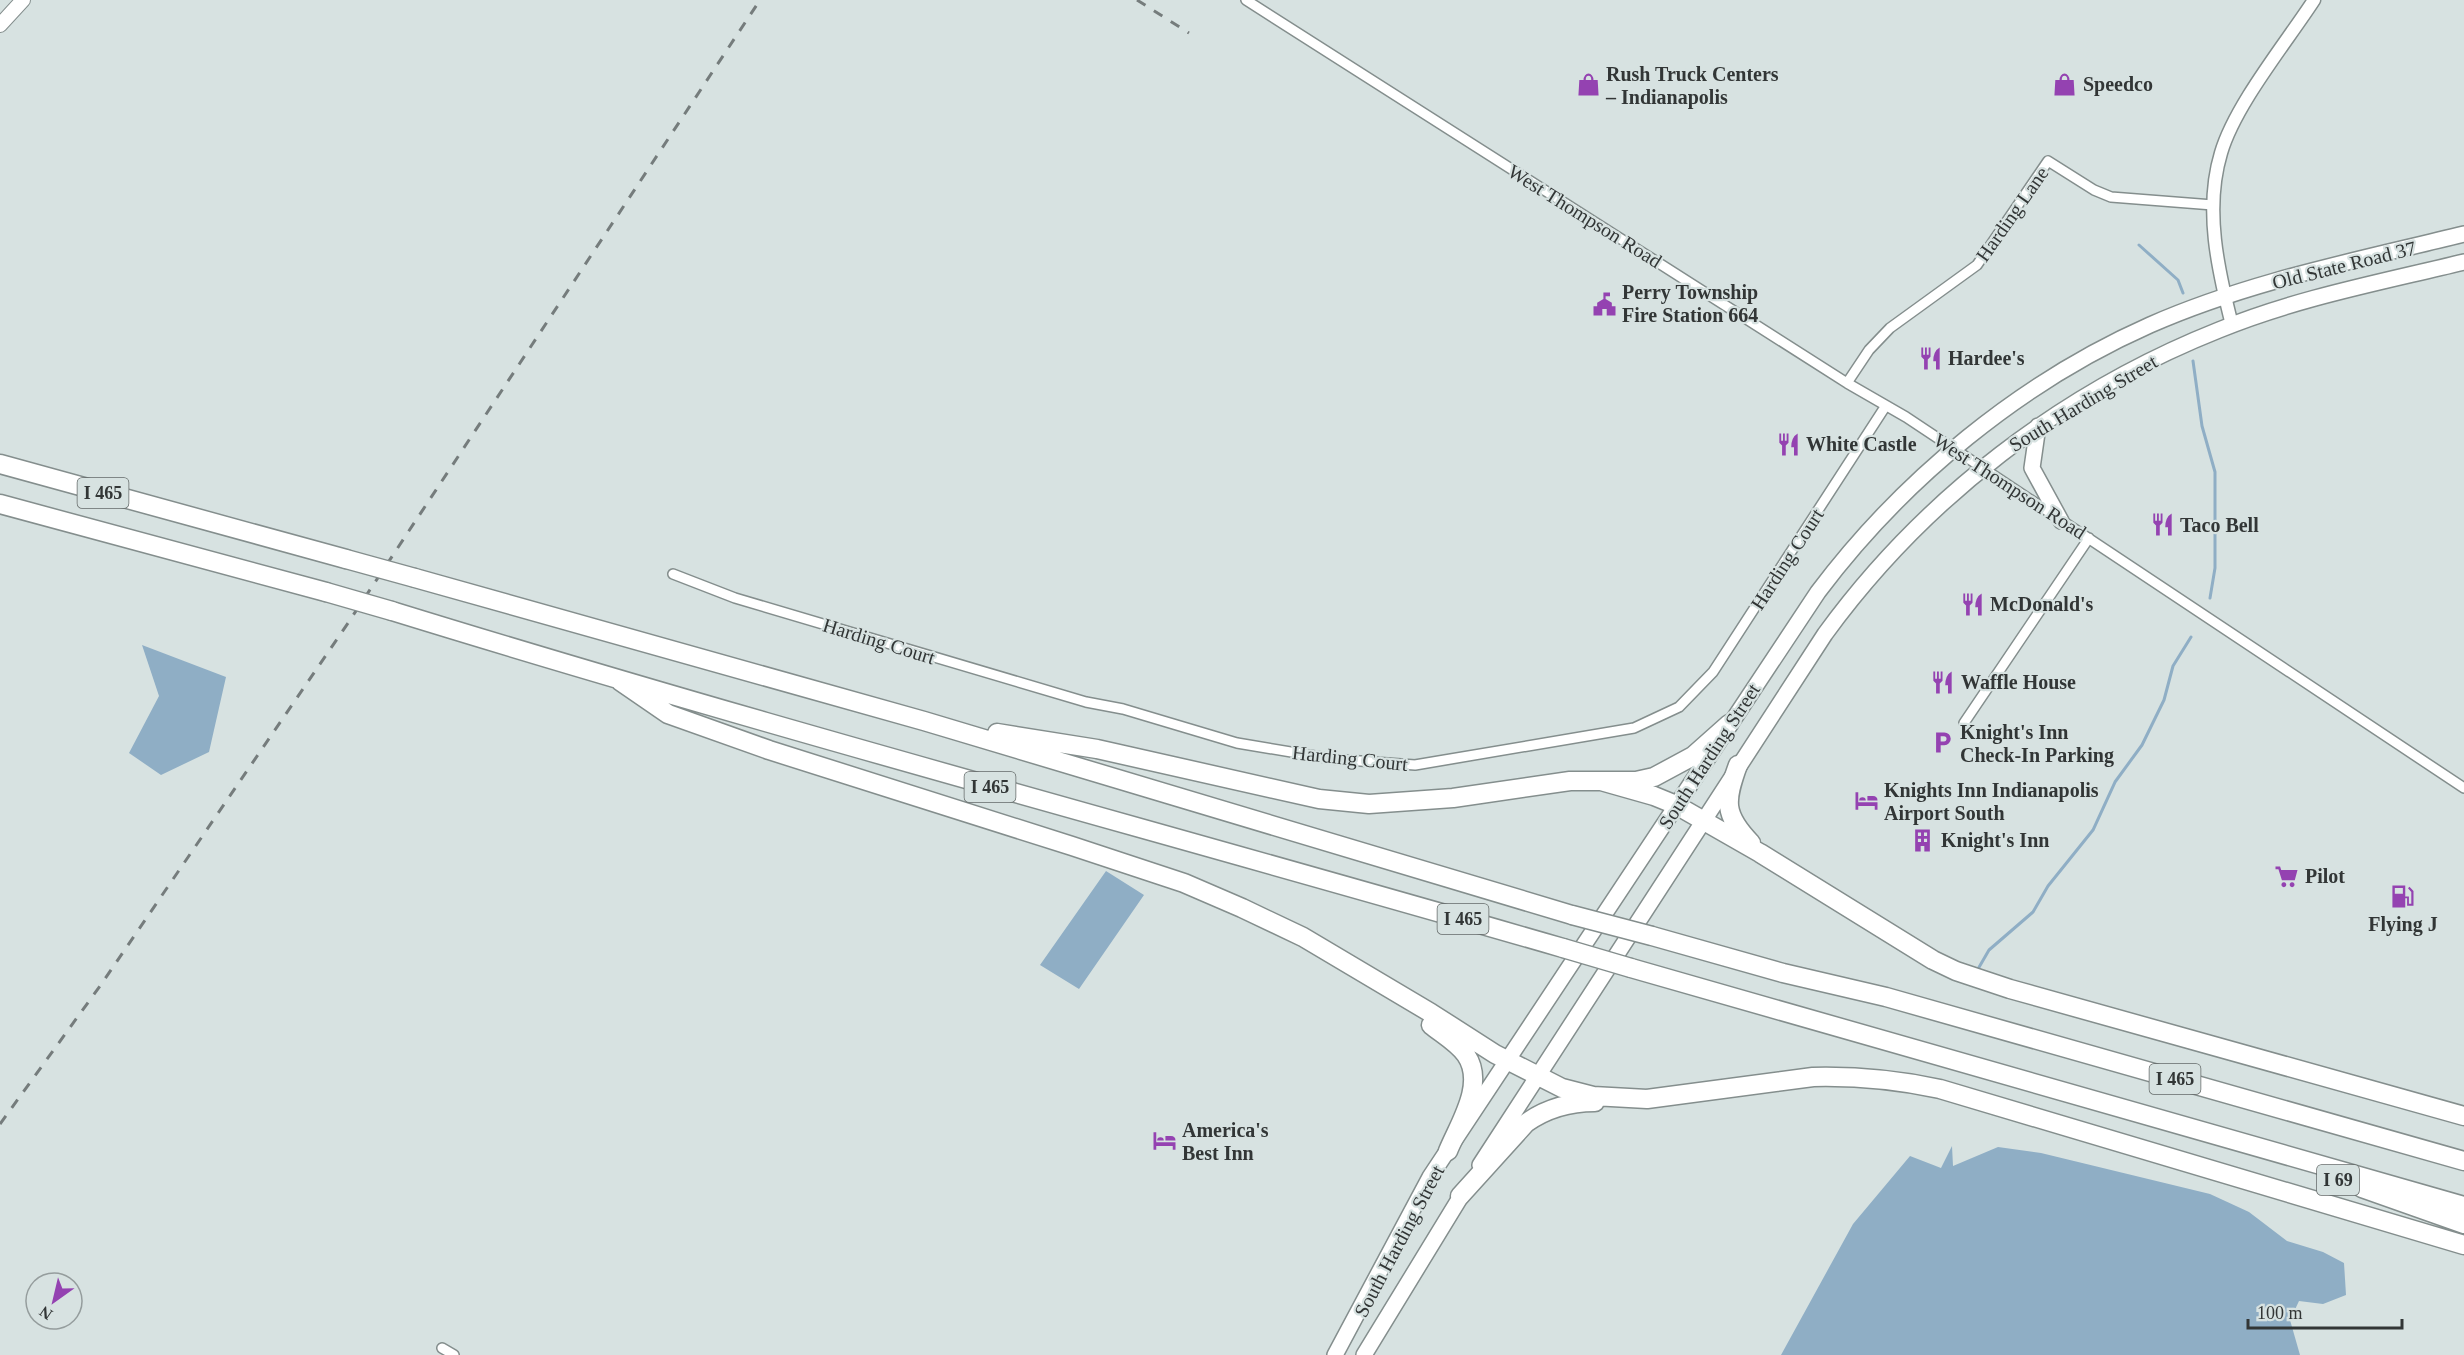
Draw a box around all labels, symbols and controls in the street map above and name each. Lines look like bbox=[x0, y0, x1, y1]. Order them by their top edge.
place label: Rush Truck Centers – Indianapolis bbox=[1605, 63, 1779, 109]
shop icon: Speedco bbox=[2052, 71, 2078, 97]
shop icon: Rush Truck Centers – Indianapolis bbox=[1575, 72, 1601, 98]
place label: Speedco bbox=[2083, 73, 2153, 96]
street label: West Thompson Road bbox=[1504, 160, 1666, 273]
street label: Harding Lane bbox=[1971, 162, 2054, 266]
street label: Old State Road 37 bbox=[2270, 237, 2418, 293]
place label: Perry Township Fire Station 664 bbox=[1622, 281, 1758, 326]
public building icon: Perry Township Fire Station 664 bbox=[1591, 291, 1617, 317]
restaurant icon: Hardee's bbox=[1917, 345, 1943, 371]
place label: Hardee's bbox=[1948, 347, 2025, 369]
street label: South Harding Street bbox=[2005, 350, 2162, 457]
street label: West Thompson Road bbox=[1929, 429, 2090, 544]
restaurant icon: White Castle bbox=[1775, 431, 1801, 457]
place label: White Castle bbox=[1806, 433, 1917, 455]
road number: I 465 bbox=[78, 478, 128, 508]
street label: Harding Court bbox=[1746, 504, 1829, 614]
restaurant icon: Taco Bell bbox=[2149, 512, 2175, 538]
place label: Taco Bell bbox=[2180, 514, 2259, 536]
restaurant icon: McDonald's bbox=[1959, 591, 1985, 617]
place label: McDonald's bbox=[1990, 593, 2094, 615]
street label: Harding Court bbox=[820, 614, 938, 670]
restaurant icon: Waffle House bbox=[1930, 669, 1956, 695]
place label: Waffle House bbox=[1961, 671, 2076, 693]
street label: South Harding Street bbox=[1654, 679, 1765, 833]
place label: Knight's Inn Check-In Parking bbox=[1960, 721, 2114, 767]
parking icon: Knight's Inn Check-In Parking bbox=[1929, 730, 1955, 756]
street label: Harding Court bbox=[1291, 741, 1409, 776]
road number: I 465 bbox=[964, 772, 1016, 802]
place label: Knights Inn Indianapolis Airport South bbox=[1884, 779, 2099, 825]
hotel icon: Knights Inn Indianapolis Airport South bbox=[1853, 788, 1879, 814]
building icon: Knight's Inn bbox=[1910, 827, 1936, 853]
place label: Knight's Inn bbox=[1941, 829, 2049, 852]
supermarket icon: Pilot bbox=[2274, 863, 2300, 889]
place label: Pilot bbox=[2305, 865, 2345, 887]
fuel station icon: Flying J bbox=[2390, 883, 2416, 909]
road number: I 465 bbox=[1438, 904, 1488, 934]
place label: Flying J bbox=[2368, 913, 2438, 936]
road number: I 465 bbox=[2150, 1064, 2200, 1094]
place label: America's Best Inn bbox=[1182, 1119, 1269, 1164]
hotel icon: America's Best Inn bbox=[1151, 1128, 1177, 1154]
street label: South Harding Street bbox=[1350, 1161, 1449, 1321]
road number: I 69 bbox=[2317, 1165, 2359, 1195]
north arrow bbox=[24, 1271, 84, 1331]
scale bar bbox=[2248, 1292, 2402, 1330]
text: N bbox=[36, 1302, 55, 1323]
text: 100 m bbox=[2257, 1303, 2303, 1323]

